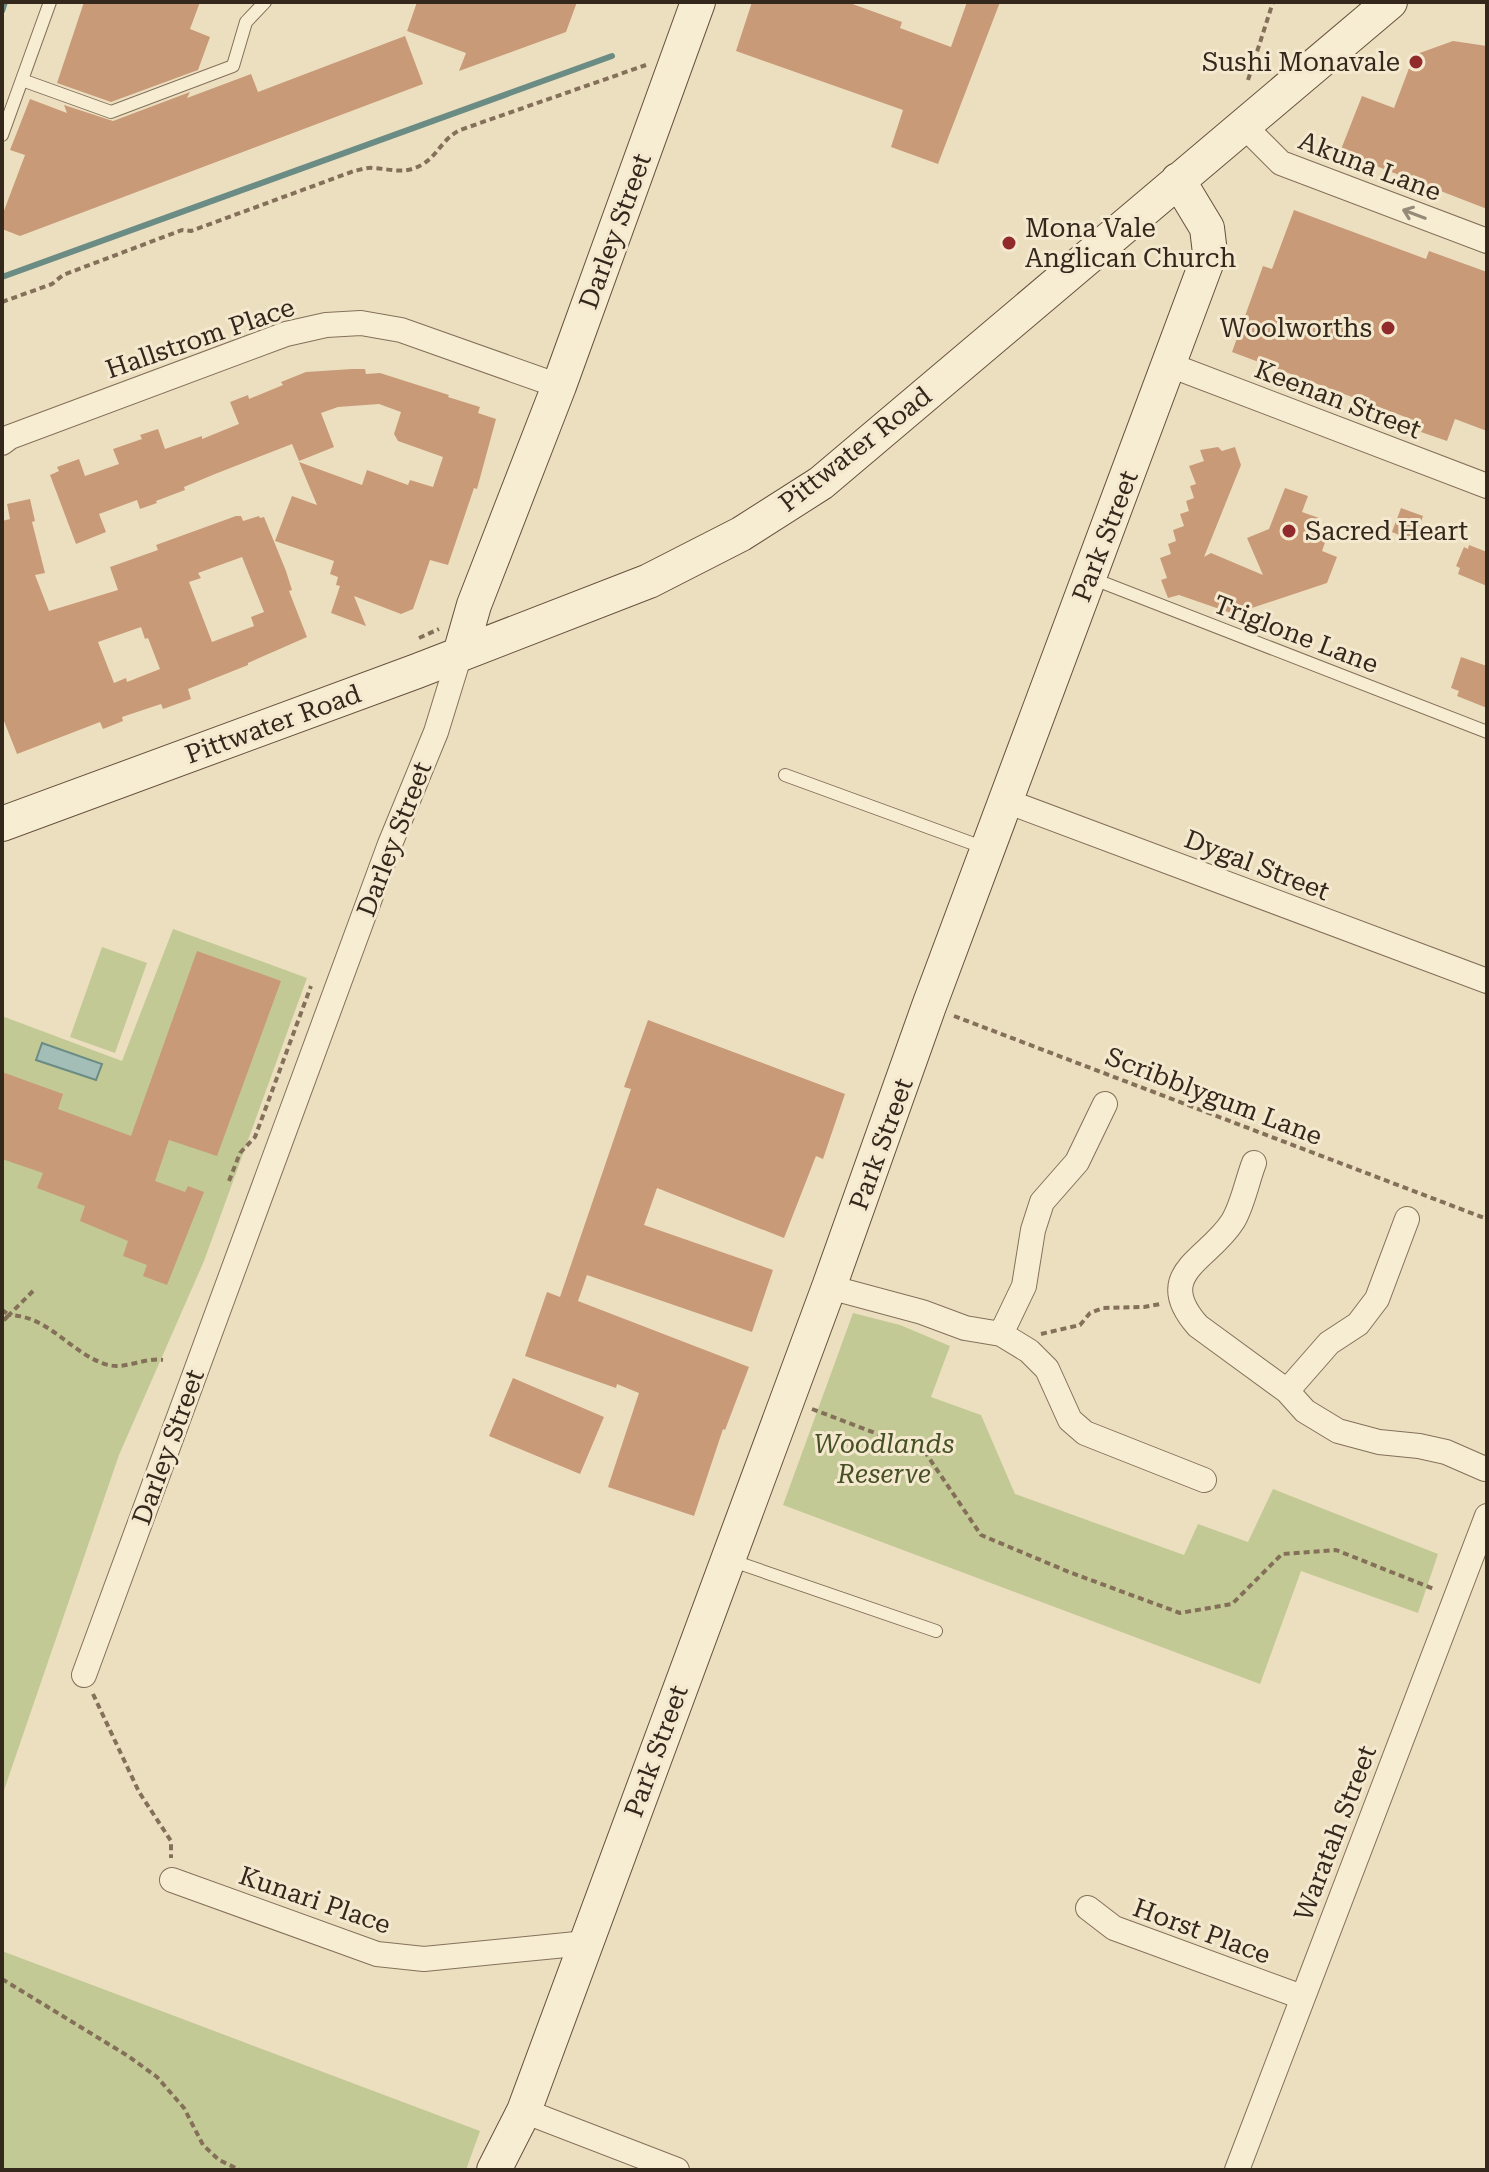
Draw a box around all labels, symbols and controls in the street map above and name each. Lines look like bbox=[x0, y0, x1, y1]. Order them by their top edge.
place label: Sushi Monavale bbox=[1202, 47, 1400, 77]
marker: Sushi Monavale bbox=[1407, 53, 1425, 71]
street label: Akuna Lane bbox=[1295, 125, 1445, 207]
street label: Darley Street bbox=[573, 149, 657, 313]
one-way arrow bbox=[1402, 206, 1427, 220]
place label: Mona Vale Anglican Church bbox=[1025, 213, 1236, 273]
marker: Mona Vale Anglican Church bbox=[1000, 234, 1018, 252]
street label: Hallstrom Place bbox=[102, 292, 298, 384]
place label: Woolworths bbox=[1220, 313, 1372, 343]
marker: Woolworths bbox=[1379, 319, 1397, 337]
street label: Keenan Street bbox=[1251, 353, 1426, 445]
street label: Pittwater Road bbox=[773, 380, 937, 518]
street label: Park Street bbox=[1066, 466, 1144, 606]
place label: Sacred Heart bbox=[1305, 516, 1468, 546]
marker: Sacred Heart bbox=[1280, 522, 1298, 540]
street label: Triglone Lane bbox=[1209, 589, 1383, 679]
street label: Pittwater Road bbox=[181, 678, 365, 770]
street label: Darley Street bbox=[351, 757, 437, 921]
street label: Dygal Street bbox=[1180, 824, 1334, 907]
street label: Scribblygum Lane bbox=[1102, 1041, 1326, 1151]
street label: Park Street bbox=[843, 1074, 919, 1214]
street label: Darley Street bbox=[126, 1365, 210, 1529]
park label: Woodlands Reserve bbox=[814, 1429, 954, 1489]
street label: Park Street bbox=[618, 1681, 694, 1821]
street label: Waratah Street bbox=[1288, 1741, 1382, 1925]
street label: Kunari Place bbox=[235, 1860, 395, 1940]
street label: Horst Place bbox=[1129, 1892, 1275, 1970]

